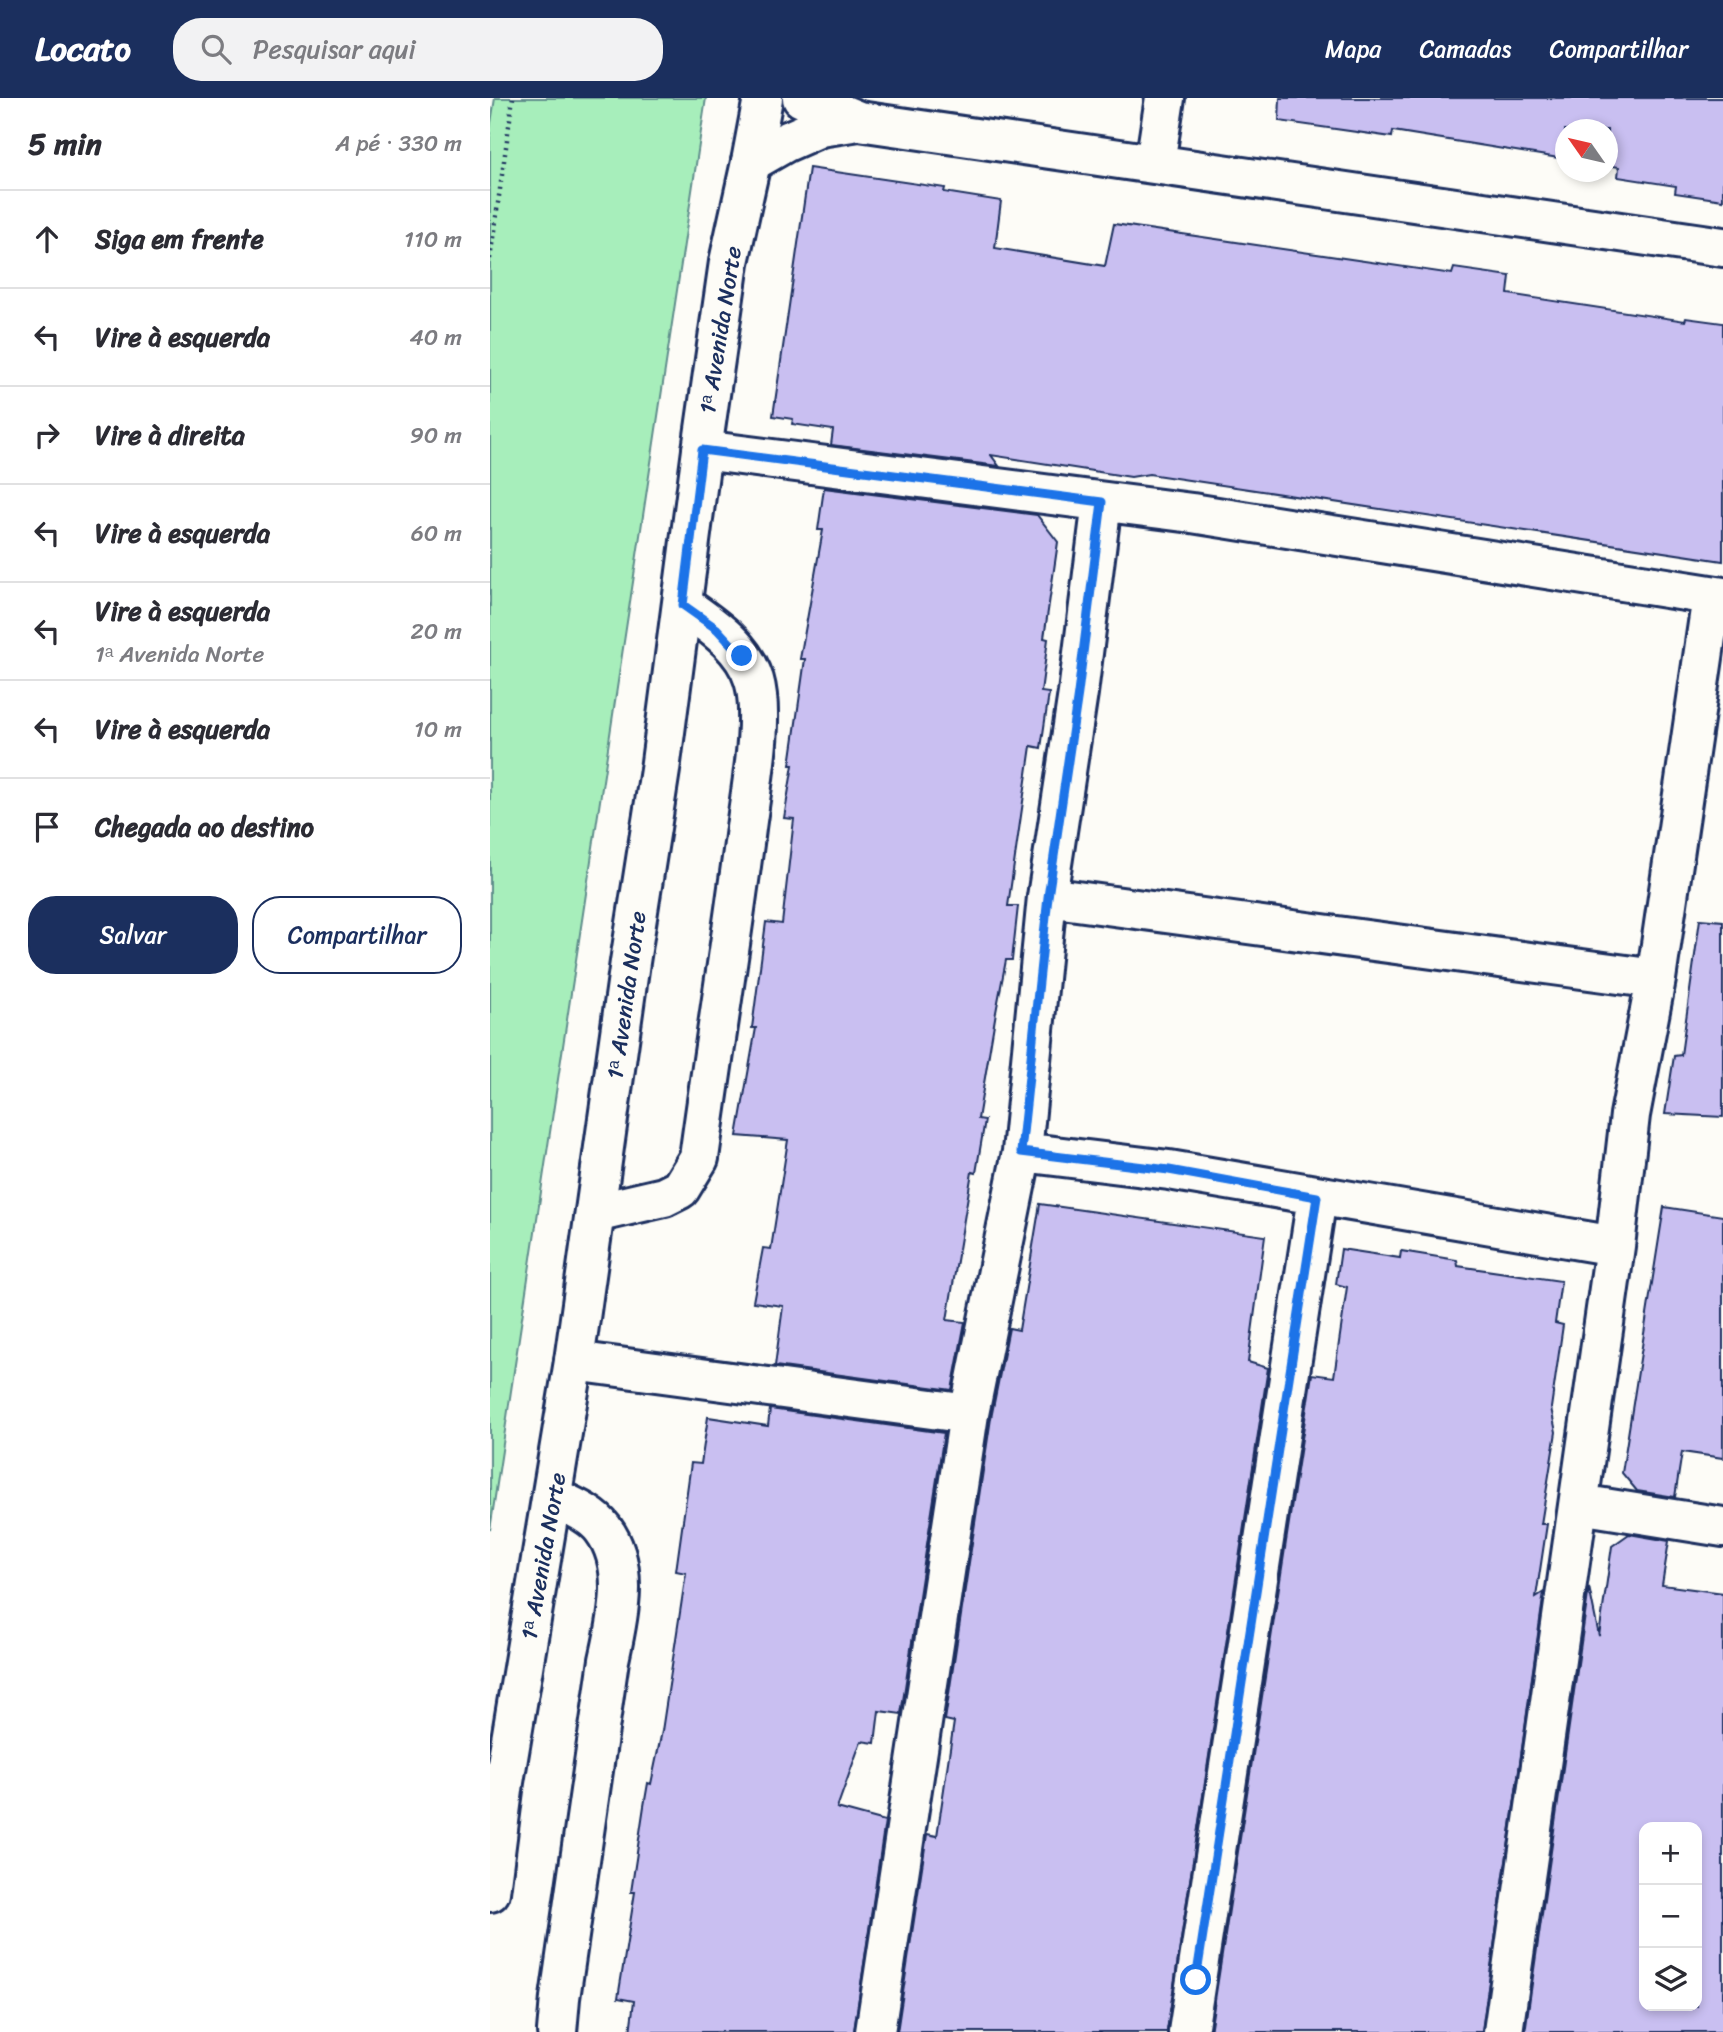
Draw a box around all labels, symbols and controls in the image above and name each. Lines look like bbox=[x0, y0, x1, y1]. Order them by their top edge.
search box bbox=[173, 18, 663, 81]
text: Locato bbox=[35, 20, 131, 78]
text: Pesquisar aqui bbox=[253, 26, 416, 72]
text: Mapa bbox=[1325, 28, 1381, 70]
text: Camadas bbox=[1419, 28, 1511, 70]
text: Compartilhar bbox=[1549, 28, 1688, 70]
icon: search bbox=[197, 30, 235, 68]
text: 5 min bbox=[28, 117, 102, 171]
north arrow bbox=[1555, 119, 1618, 182]
text: A pé · 330 m bbox=[335, 123, 462, 164]
text: Siga em frente bbox=[95, 216, 264, 262]
text: 110 m bbox=[404, 219, 462, 260]
icon: ahead bbox=[28, 220, 66, 258]
street label: 1ᵃ Avenida Norte bbox=[687, 243, 754, 417]
text: Vire à esquerda bbox=[95, 314, 270, 360]
text: 40 m bbox=[409, 317, 462, 358]
icon: left bbox=[28, 318, 66, 356]
text: Vire à direita bbox=[95, 412, 245, 458]
text: 90 m bbox=[410, 415, 462, 456]
icon: right bbox=[28, 416, 66, 454]
text: Vire à esquerda bbox=[95, 510, 270, 556]
text: 60 m bbox=[411, 513, 462, 554]
icon: left bbox=[28, 514, 66, 552]
text: Vire à esquerda bbox=[95, 588, 270, 634]
text: 20 m bbox=[411, 611, 462, 652]
icon: left bbox=[28, 612, 66, 650]
text: 1ᵃ Avenida Norte bbox=[95, 634, 264, 675]
route end bbox=[726, 640, 757, 671]
text: Vire à esquerda bbox=[95, 706, 270, 752]
text: 10 m bbox=[414, 709, 462, 750]
icon: left bbox=[28, 710, 66, 748]
text: Chegada ao destino bbox=[95, 804, 314, 850]
icon: arrive bbox=[28, 808, 66, 846]
button: Salvar bbox=[28, 896, 238, 974]
button: Compartilhar bbox=[252, 896, 462, 974]
street label: 1ᵃ Avenida Norte bbox=[594, 908, 659, 1082]
street label: 1ᵃ Avenida Norte bbox=[509, 1469, 578, 1643]
map controls bbox=[1639, 1822, 1702, 2011]
button: + bbox=[1639, 1822, 1702, 1885]
button: − bbox=[1639, 1885, 1702, 1948]
button: layers bbox=[1639, 1948, 1702, 2011]
route start bbox=[1180, 1964, 1211, 1995]

